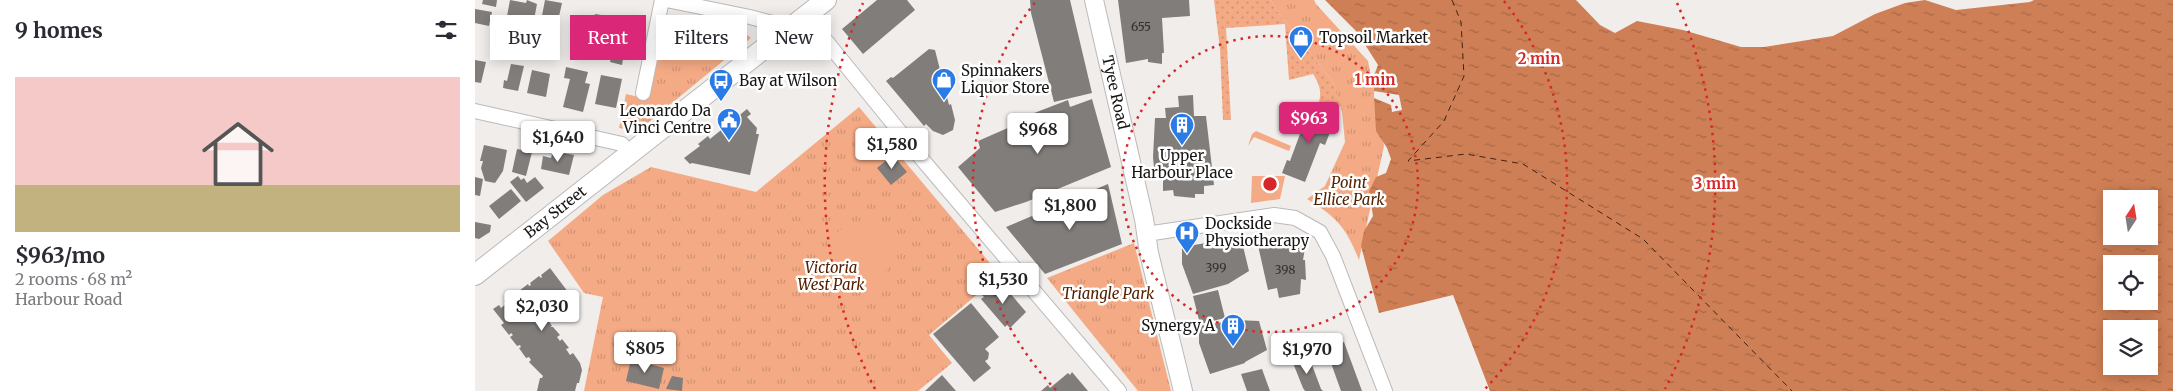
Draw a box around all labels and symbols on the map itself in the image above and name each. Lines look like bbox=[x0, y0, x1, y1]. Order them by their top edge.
house number: 655 bbox=[1131, 19, 1151, 34]
shop icon: Topsoil Market bbox=[1288, 25, 1314, 59]
place label: Topsoil Market bbox=[1319, 28, 1428, 47]
text: 2 min bbox=[1518, 49, 1560, 68]
street label: Tyee Road bbox=[1098, 54, 1133, 131]
place label: Spinnakers Liquor Store bbox=[961, 61, 1050, 97]
shop icon: Spinnakers Liquor Store bbox=[931, 67, 957, 101]
bus stop icon: Bay at Wilson bbox=[708, 68, 734, 102]
text: 1 min bbox=[1355, 70, 1395, 89]
place label: Bay at Wilson bbox=[739, 71, 837, 90]
place label: Leonardo Da Vinci Centre bbox=[620, 101, 711, 137]
pin: $963 bbox=[1279, 102, 1339, 144]
public building icon: Leonardo Da Vinci Centre bbox=[716, 107, 742, 141]
pin: $968 bbox=[1008, 112, 1068, 155]
building icon: Upper Harbour Place bbox=[1169, 112, 1195, 146]
pin: $1,640 bbox=[517, 120, 599, 163]
pin: $1,580 bbox=[851, 128, 933, 170]
place label: Upper Harbour Place bbox=[1131, 146, 1233, 182]
park label: Point Ellice Park bbox=[1314, 173, 1385, 209]
text: 3 min bbox=[1694, 174, 1736, 193]
centre of rings bbox=[1261, 175, 1279, 193]
street label: Bay Street bbox=[520, 181, 590, 242]
pin: $1,800 bbox=[1029, 188, 1111, 231]
north arrow bbox=[2103, 190, 2157, 245]
place label: Dockside Physiotherapy bbox=[1205, 214, 1309, 250]
hospital icon: Dockside Physiotherapy bbox=[1174, 220, 1200, 254]
park label: Victoria West Park bbox=[797, 258, 865, 294]
house number: 399 bbox=[1205, 260, 1227, 275]
pin: $1,530 bbox=[962, 262, 1044, 305]
house number: 398 bbox=[1275, 262, 1295, 277]
park label: Triangle Park bbox=[1062, 284, 1155, 303]
pin: $2,030 bbox=[501, 290, 583, 332]
building icon: Synergy A bbox=[1220, 313, 1246, 347]
place label: Synergy A bbox=[1141, 316, 1215, 335]
pin: $805 bbox=[615, 332, 675, 374]
pin: $1,970 bbox=[1266, 332, 1348, 375]

